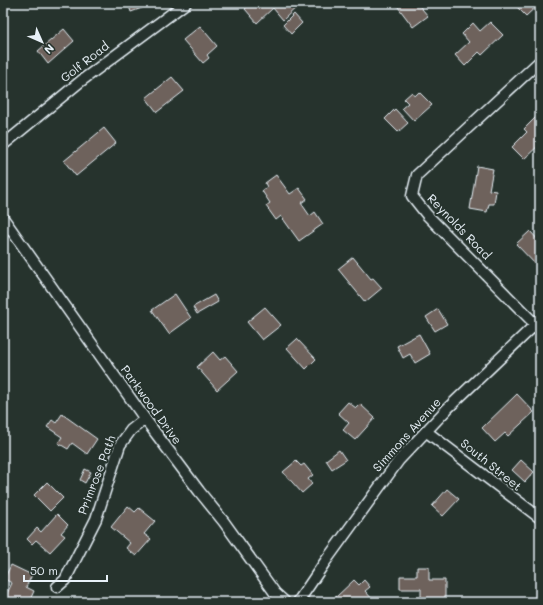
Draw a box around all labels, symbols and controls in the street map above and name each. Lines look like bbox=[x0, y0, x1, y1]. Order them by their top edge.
north arrow bbox=[22, 22, 62, 62]
street label: Golf Road bbox=[57, 37, 112, 85]
text: N bbox=[41, 41, 58, 58]
street label: Reynolds Road bbox=[424, 190, 495, 263]
street label: Parkwood Drive bbox=[118, 362, 186, 447]
street label: Simmons Avenue bbox=[369, 394, 444, 475]
street label: Primrose Path bbox=[74, 432, 119, 517]
street label: South Street bbox=[458, 435, 526, 494]
scale bar bbox=[24, 557, 107, 583]
text: 50 m bbox=[30, 562, 58, 578]

